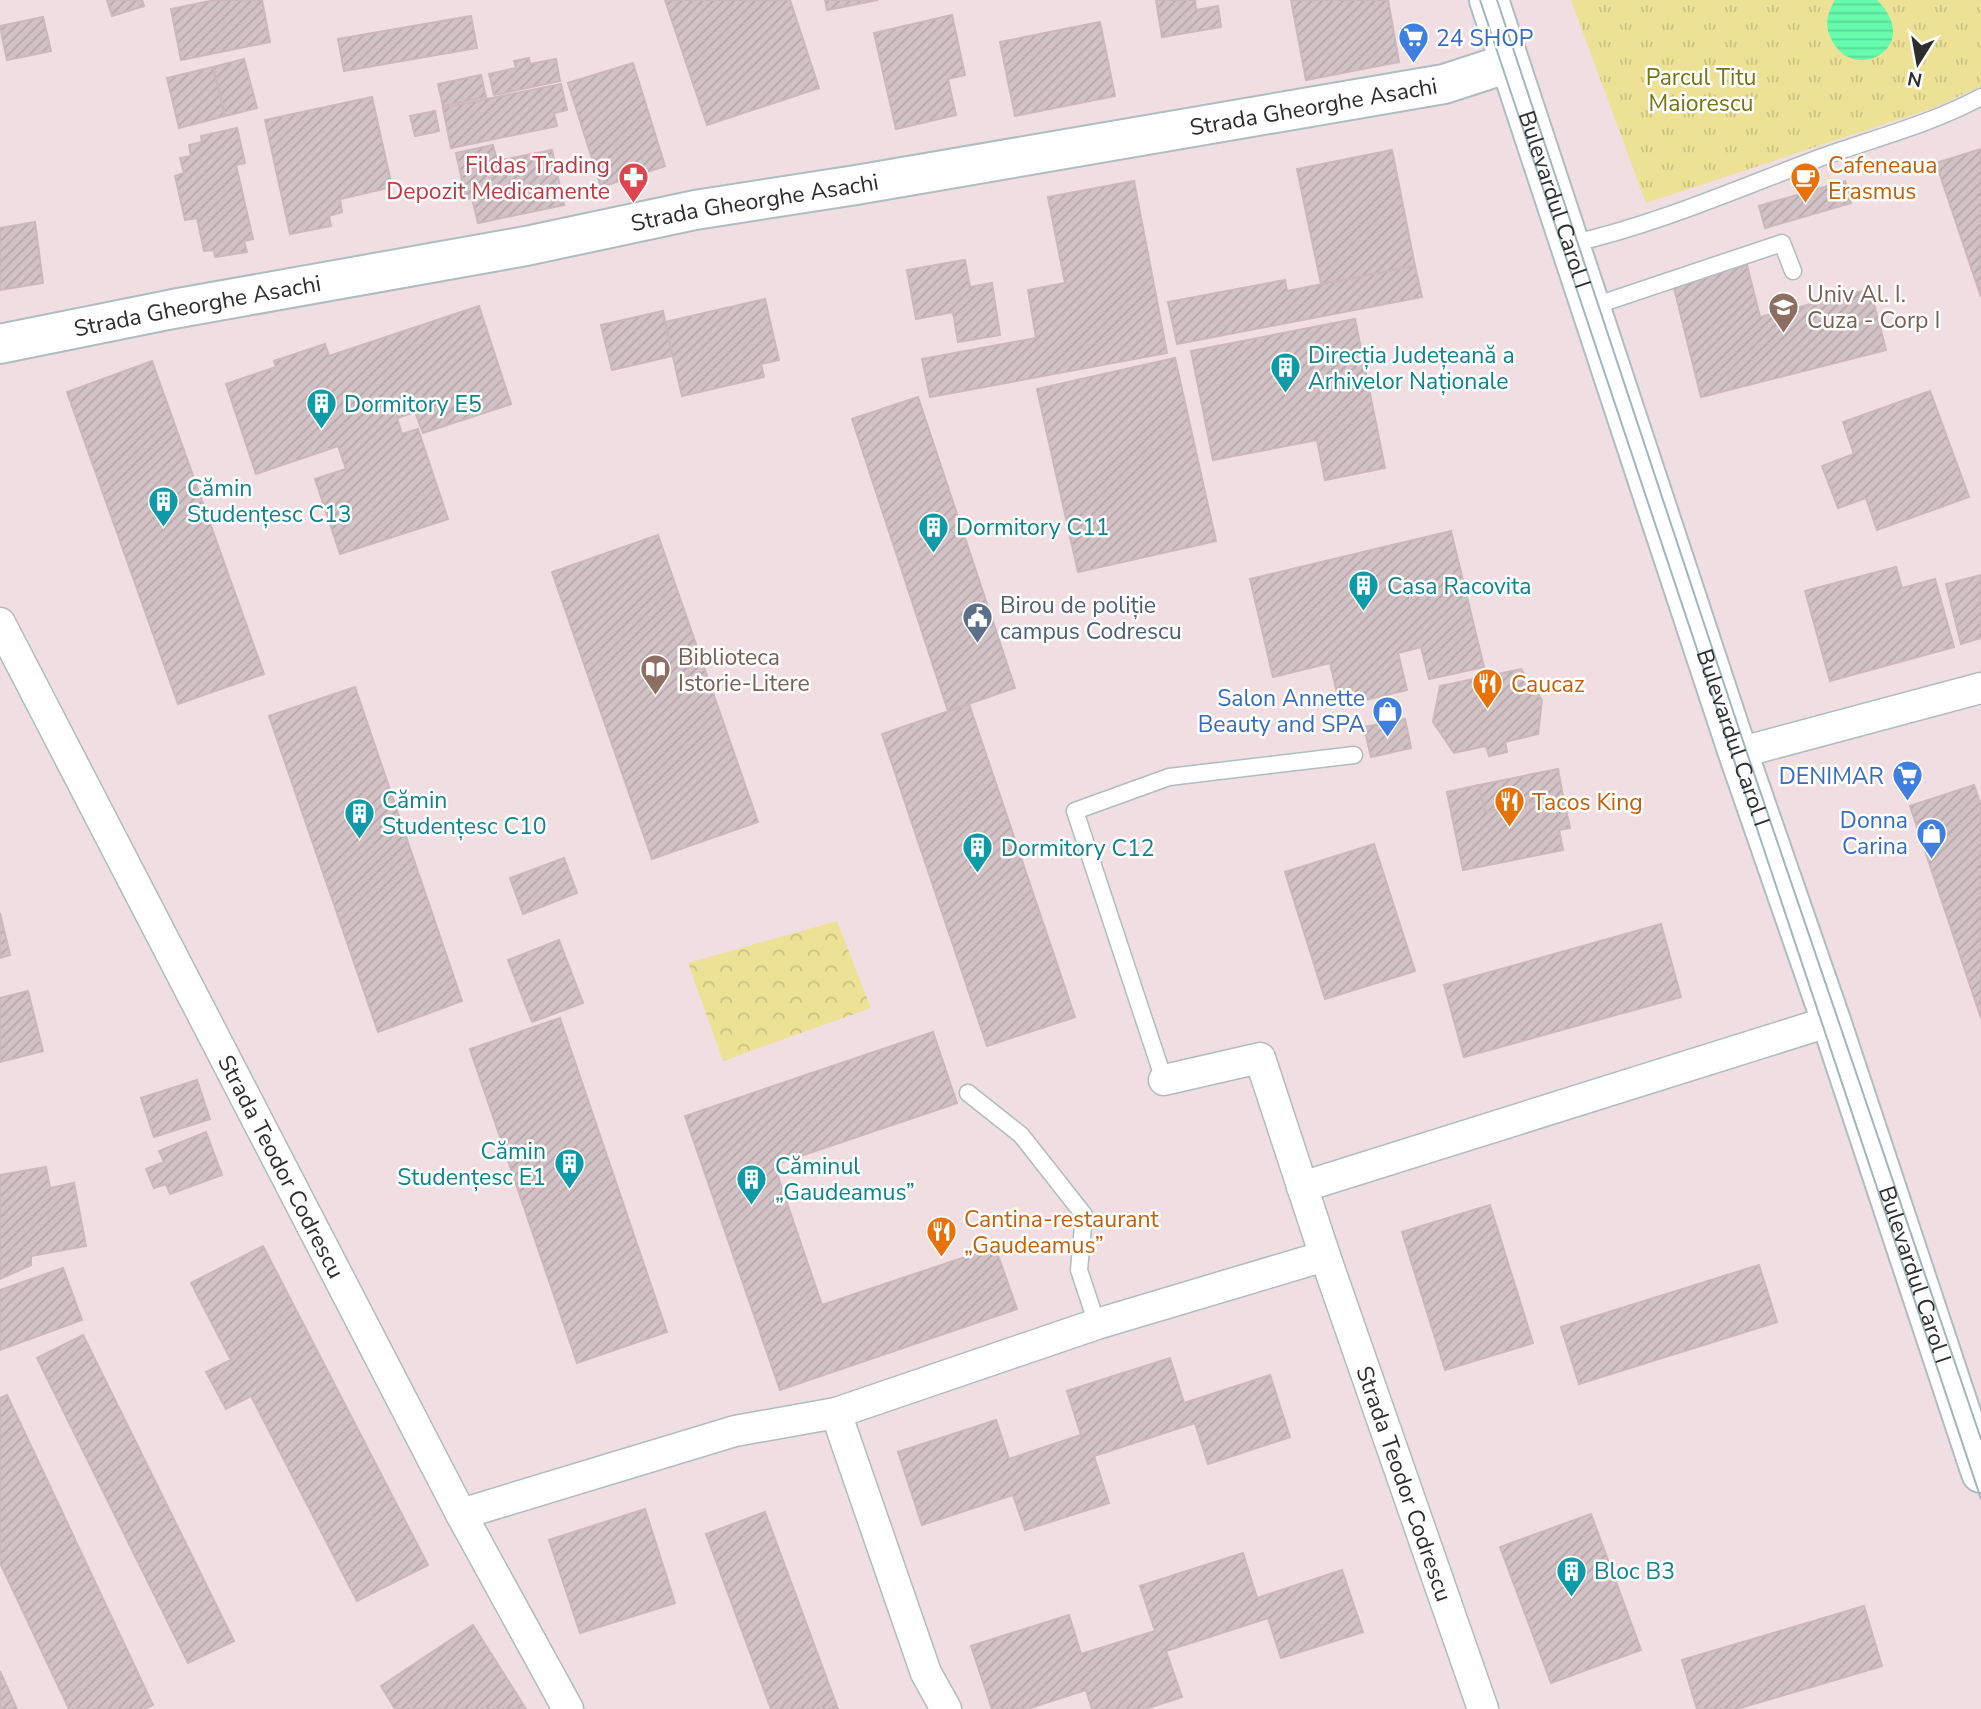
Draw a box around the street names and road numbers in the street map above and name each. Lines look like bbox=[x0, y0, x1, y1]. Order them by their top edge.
street label: Strada Gheorghe Asachi bbox=[1187, 70, 1440, 143]
street label: Bulevardul Carol I bbox=[1511, 107, 1599, 292]
street label: Strada Gheorghe Asachi bbox=[628, 166, 881, 239]
street label: Strada Gheorghe Asachi bbox=[71, 267, 323, 344]
street label: Bulevardul Carol I bbox=[1689, 645, 1778, 830]
street label: Strada Teodor Codrescu bbox=[211, 1050, 352, 1284]
street label: Bulevardul Carol I bbox=[1871, 1182, 1959, 1367]
street label: Strada Teodor Codrescu bbox=[1349, 1362, 1460, 1606]

